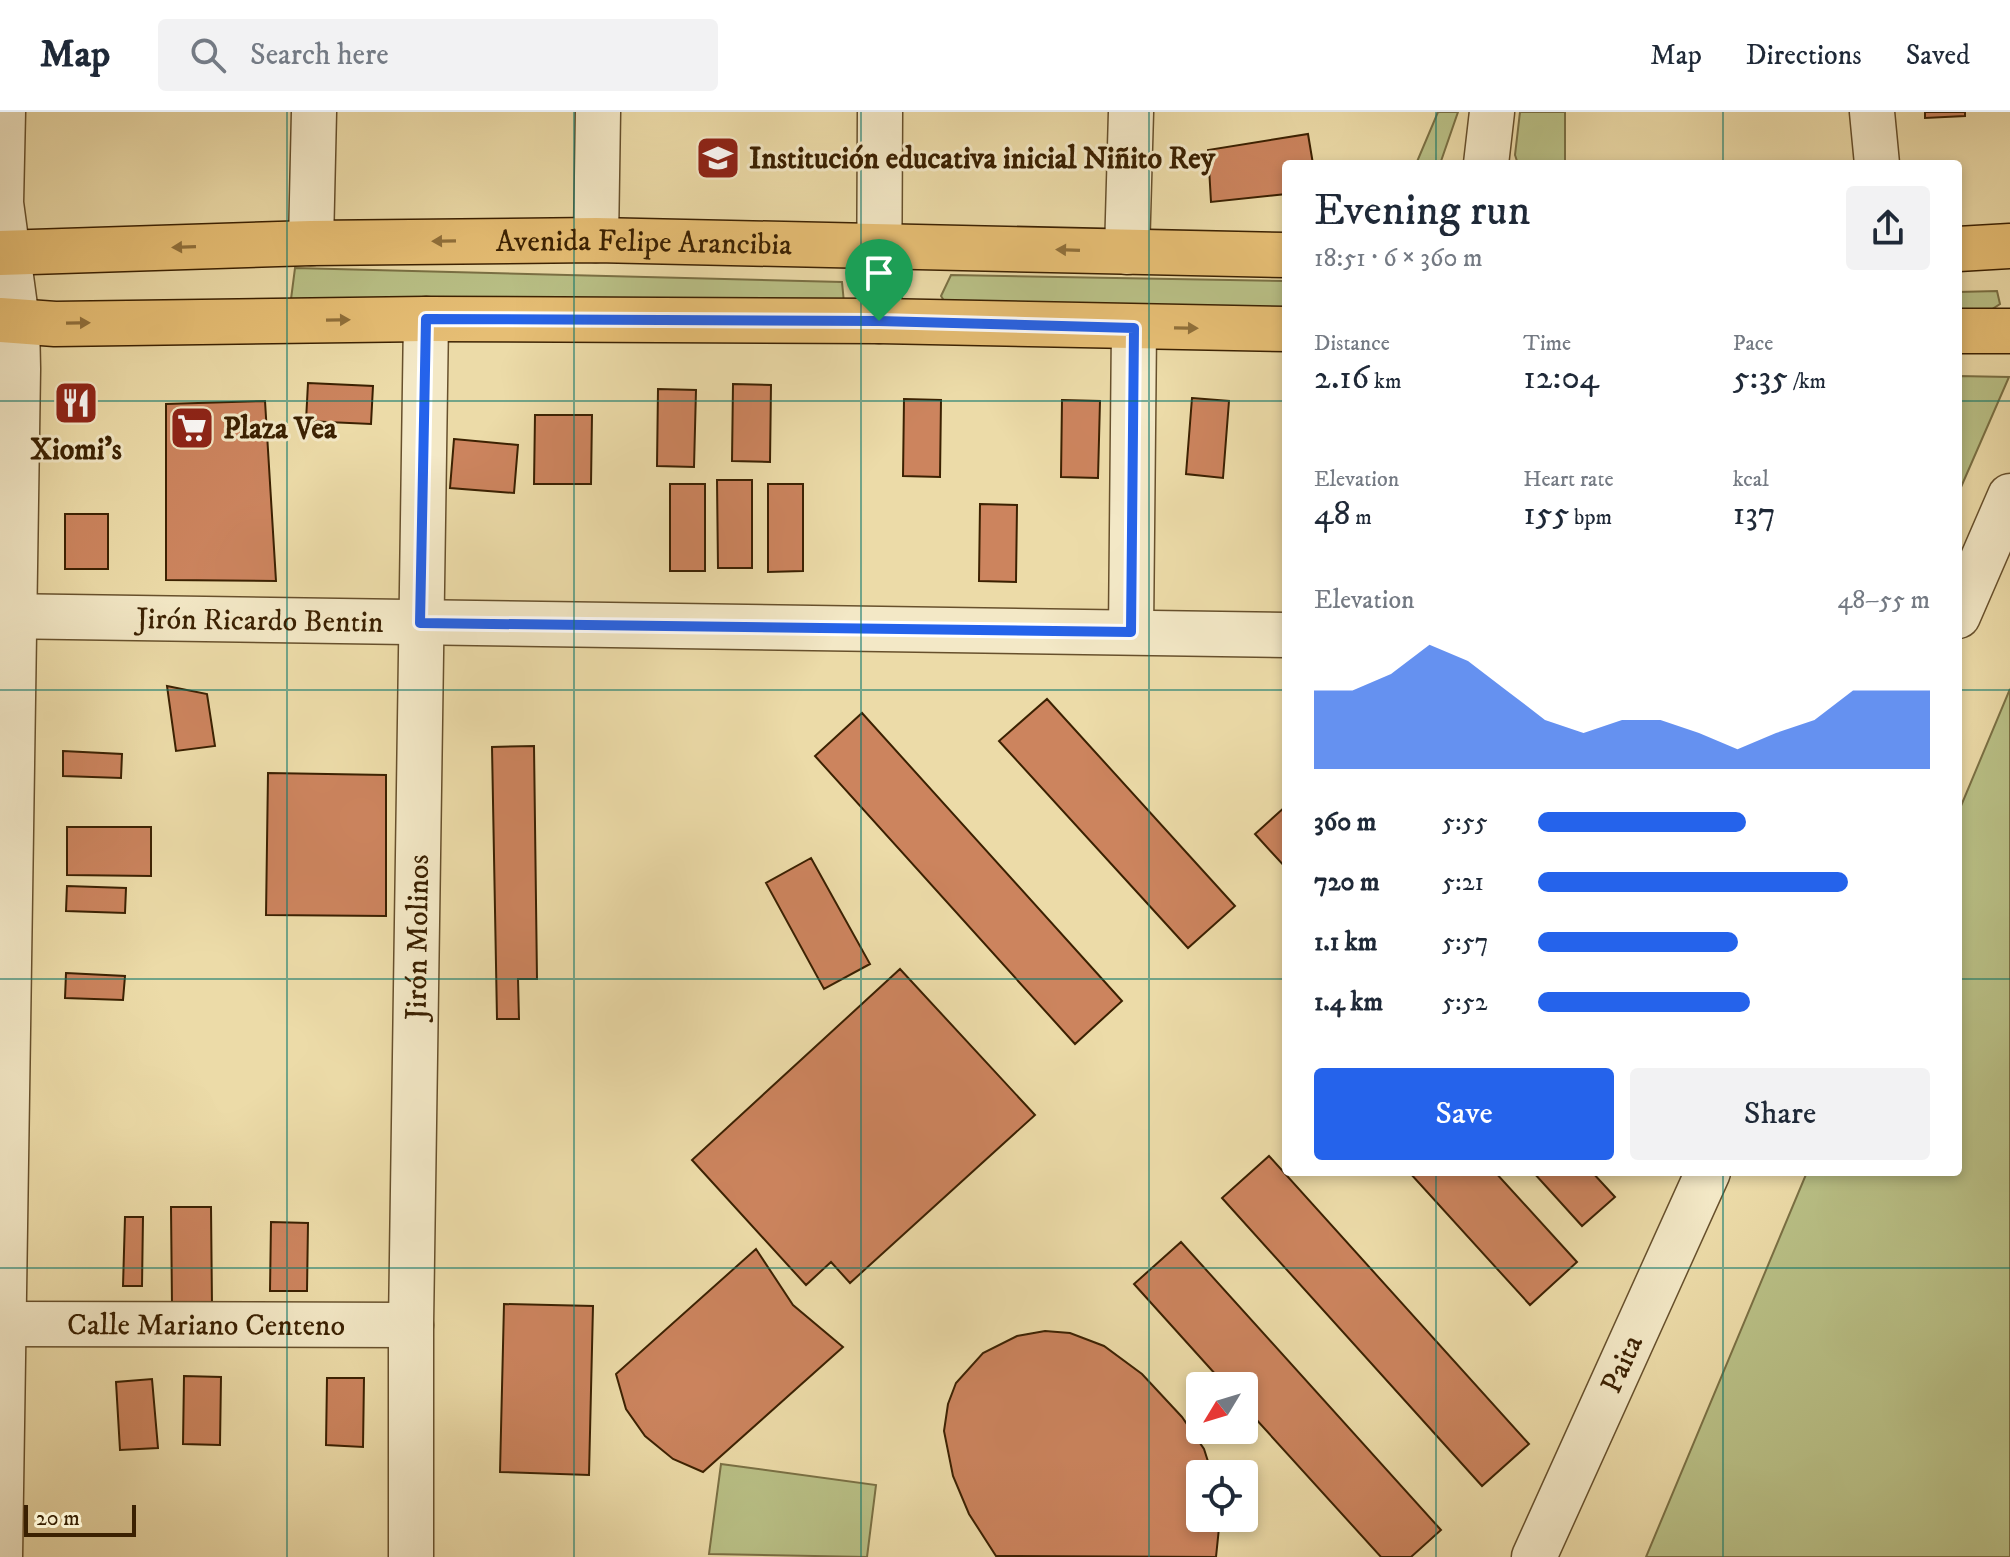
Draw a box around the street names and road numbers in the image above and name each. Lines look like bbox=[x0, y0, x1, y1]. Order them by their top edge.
street label: Avenida Felipe Arancibia bbox=[496, 223, 793, 264]
street label: Jirón Ricardo Bentin bbox=[133, 601, 384, 642]
street label: Jirón Molinos bbox=[399, 854, 438, 1023]
street label: Calle Mariano Centeno bbox=[67, 1307, 345, 1345]
street label: Paita bbox=[1593, 1329, 1652, 1399]

